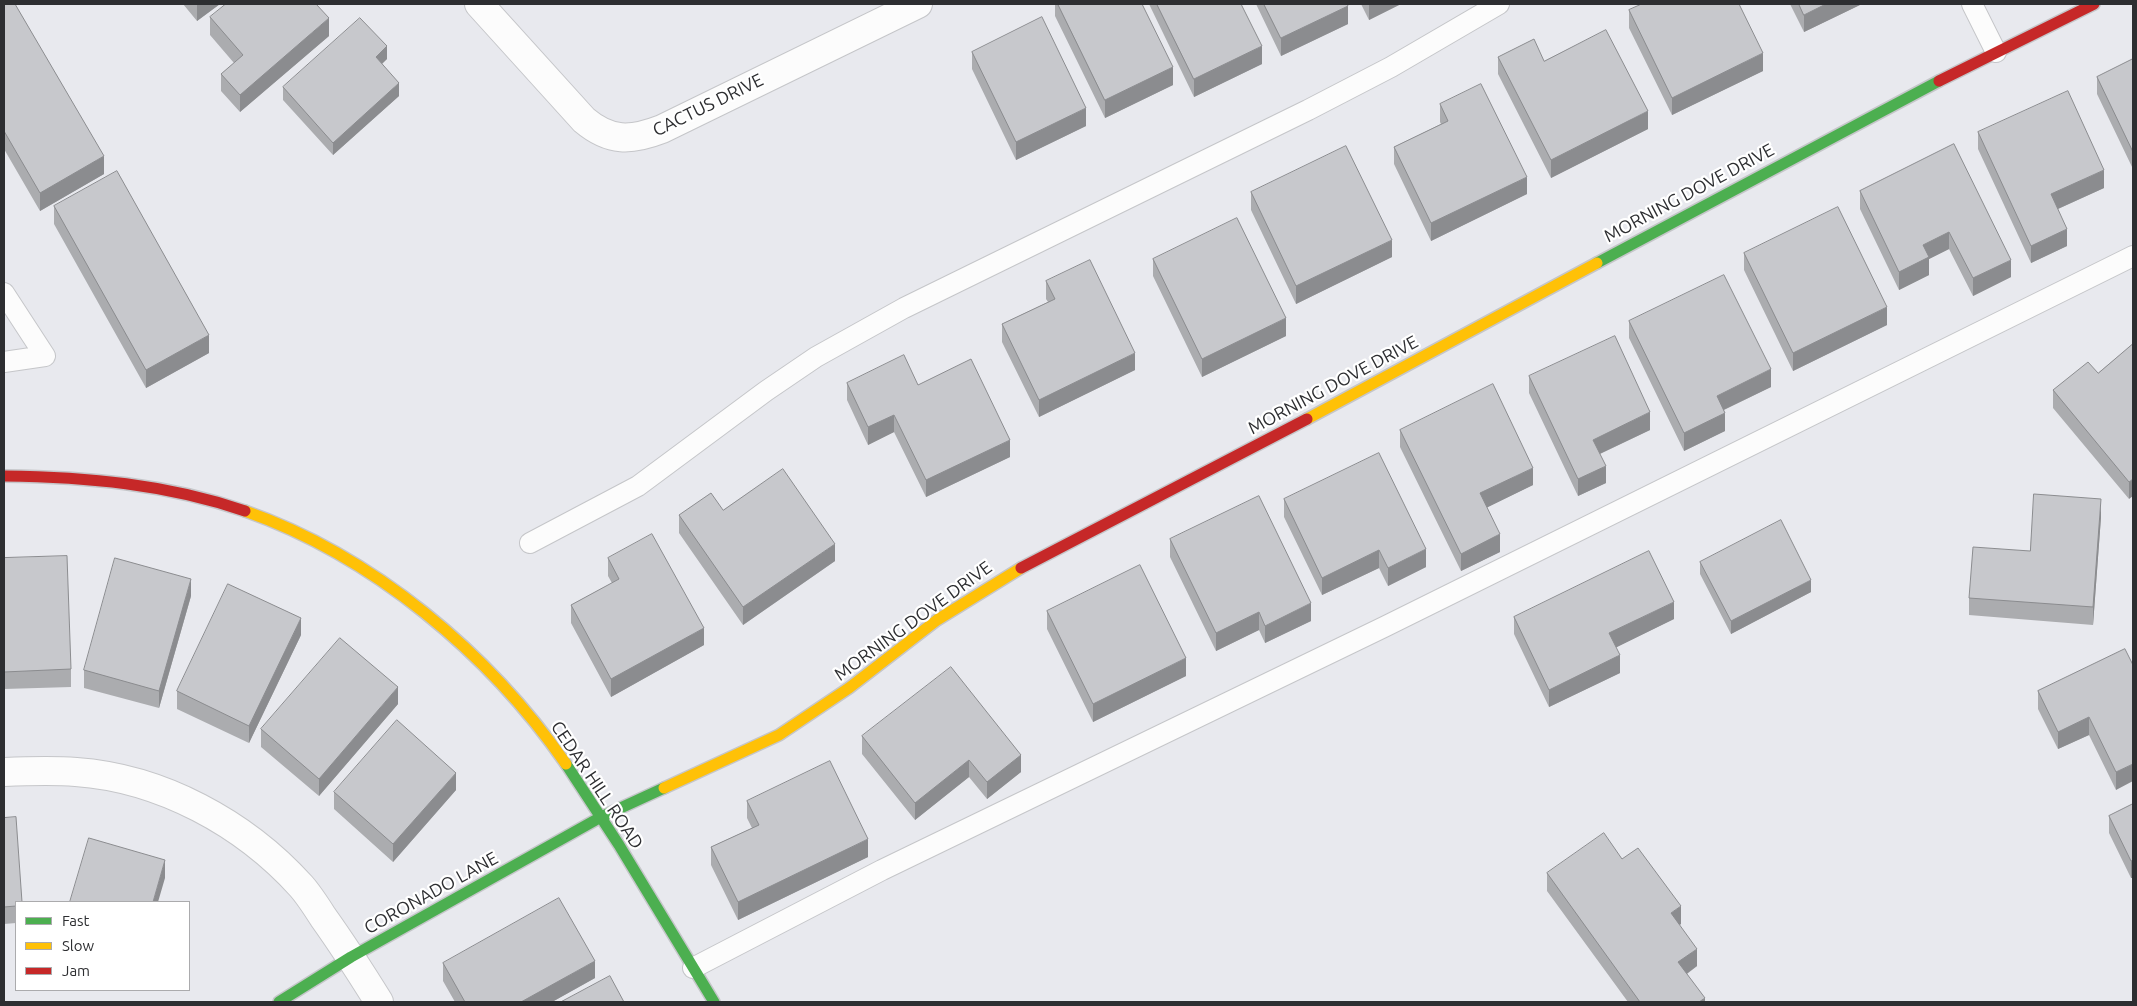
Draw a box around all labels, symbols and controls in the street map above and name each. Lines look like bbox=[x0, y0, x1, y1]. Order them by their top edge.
street label: CACTUS DRIVE bbox=[649, 69, 767, 141]
street label: MORNING DOVE DRIVE bbox=[1600, 139, 1778, 247]
street label: MORNING DOVE DRIVE bbox=[1244, 331, 1422, 439]
street label: MORNING DOVE DRIVE bbox=[830, 557, 996, 685]
street label: CEDAR HILL ROAD bbox=[546, 717, 648, 853]
street label: CORONADO LANE bbox=[360, 847, 502, 939]
legend bbox=[15, 901, 190, 991]
text: Fast bbox=[62, 912, 89, 929]
text: Slow bbox=[62, 937, 94, 954]
text: Jam bbox=[62, 962, 90, 979]

